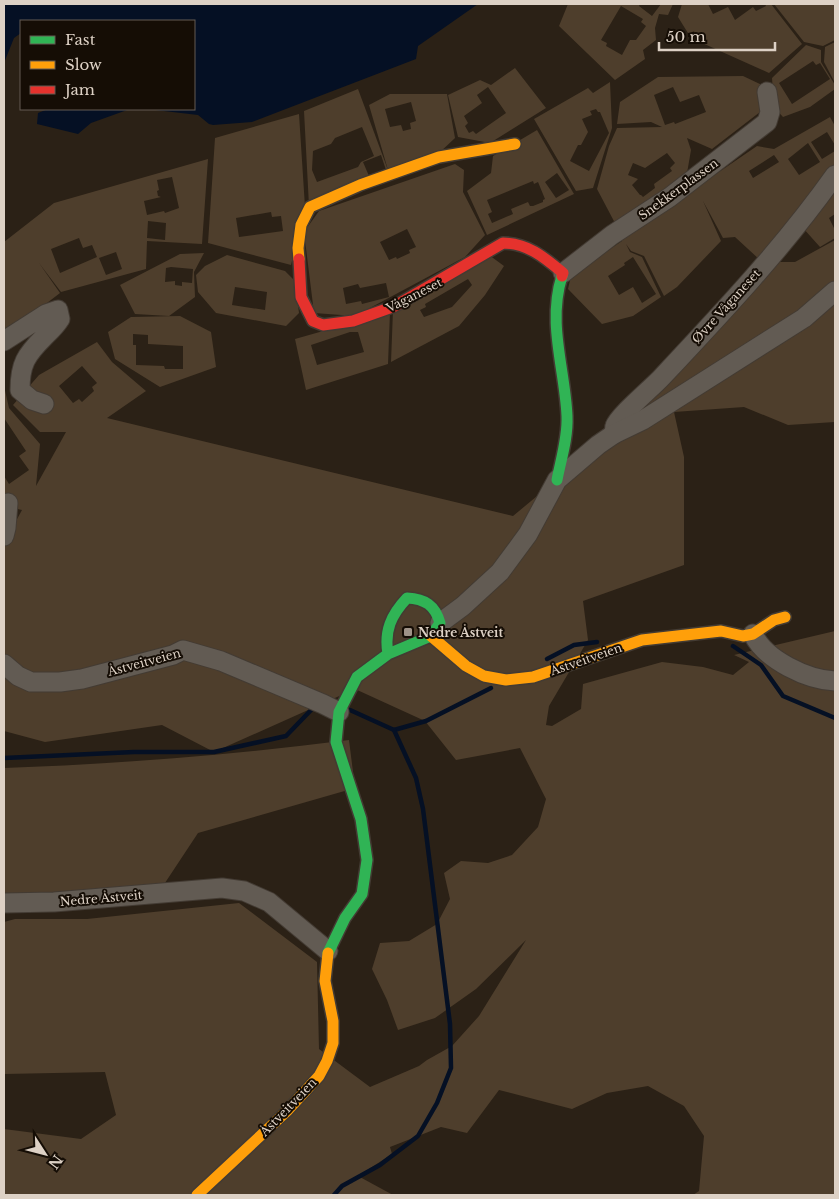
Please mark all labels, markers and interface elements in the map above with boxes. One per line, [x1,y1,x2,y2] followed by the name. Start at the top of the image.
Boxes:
[20,20,195,110] legend
[659,20,775,52] scale bar
[666,27,706,46] text: 50 m
[65,30,96,49] text: Fast
[65,55,102,74] text: Slow
[63,80,95,99] text: Jam
[635,155,721,223] street label: Snekkerplassen
[689,265,764,346] street label: Øvre Våganeset
[383,274,445,316] street label: Våganeset
[418,624,503,640] place label: Nedre Åstveit
[402,626,414,638] marker: Nedre Åstveit
[547,639,624,679] street label: Åstveitveien
[105,644,182,679] street label: Åstveitveien
[59,886,143,909] street label: Nedre Åstveit
[255,1074,319,1140] street label: Åstveitveien
[20,1129,70,1179] north arrow
[44,1151,67,1172] text: N

